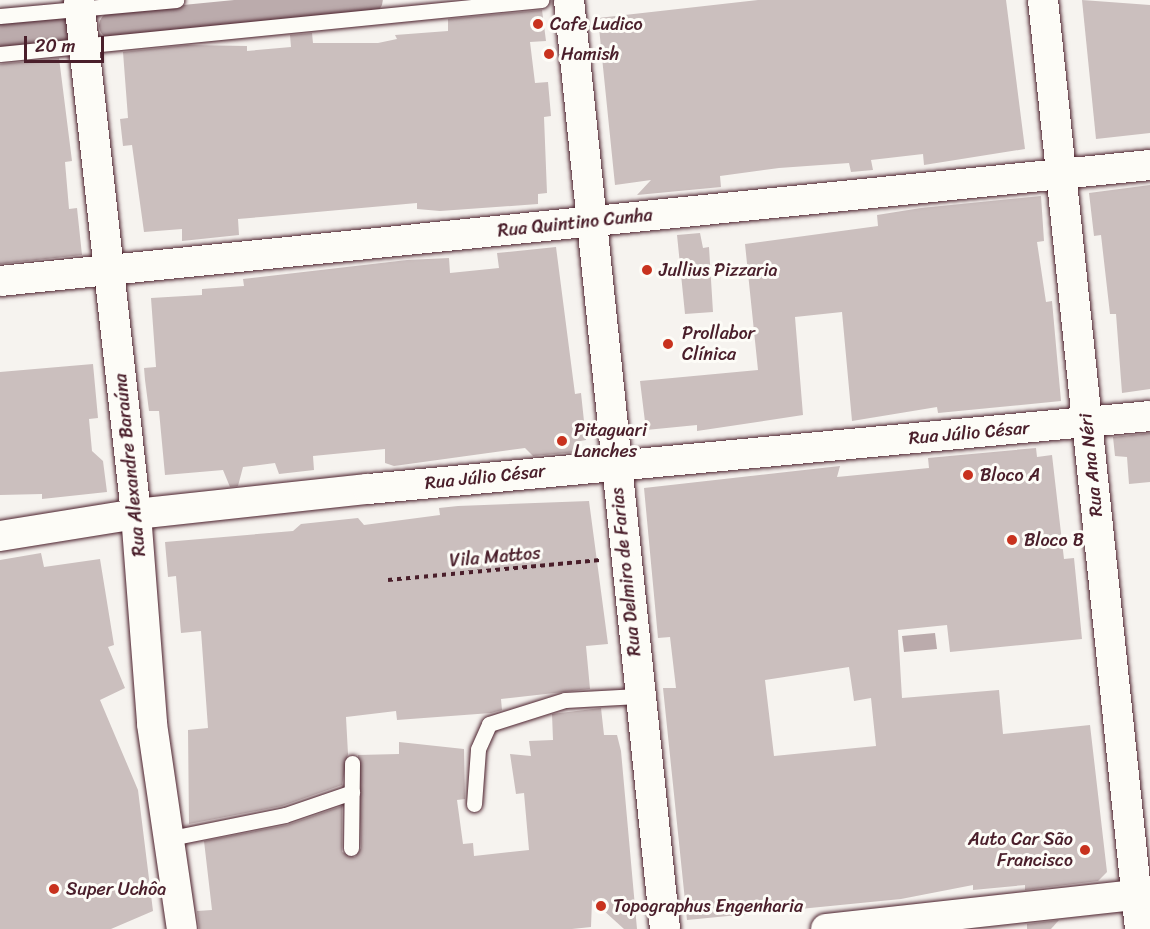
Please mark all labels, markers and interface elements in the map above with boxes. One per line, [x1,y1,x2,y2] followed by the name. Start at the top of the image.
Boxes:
[550,13,642,35] place label: Cafe Ludico
[531,17,545,31] marker: Cafe Ludico
[27,24,106,62] scale bar
[35,30,75,62] text: 20 m
[561,43,619,65] place label: Hamish
[542,47,556,61] marker: Hamish
[496,204,654,242] street label: Rua Quintino Cunha
[659,259,777,281] place label: Jullius Pizzaria
[640,263,654,277] marker: Jullius Pizzaria
[682,323,755,366] place label: Prollabor Clínica
[659,335,677,353] marker: Prollabor Clínica
[110,372,150,558] street label: Rua Alexandre Baraúna
[1075,412,1107,518] street label: Rua Ana Néri
[908,417,1030,449] street label: Rua Júlio César
[574,420,647,462] place label: Pitaguari Lanches
[555,434,569,448] marker: Pitaguari Lanches
[423,460,547,494] street label: Rua Júlio César
[980,464,1040,486] place label: Bloco A
[961,468,975,482] marker: Bloco A
[606,486,646,658] street label: Rua Delmiro de Farias
[1024,529,1084,551] place label: Bloco B
[1005,533,1019,547] marker: Bloco B
[449,542,541,572] street label: Vila Mattos
[968,829,1073,872] place label: Auto Car São Francisco
[1078,843,1092,857] marker: Auto Car São Francisco
[66,878,166,900] place label: Super Uchôa
[47,882,61,896] marker: Super Uchôa
[613,895,803,917] place label: Topographus Engenharia
[594,899,608,913] marker: Topographus Engenharia

